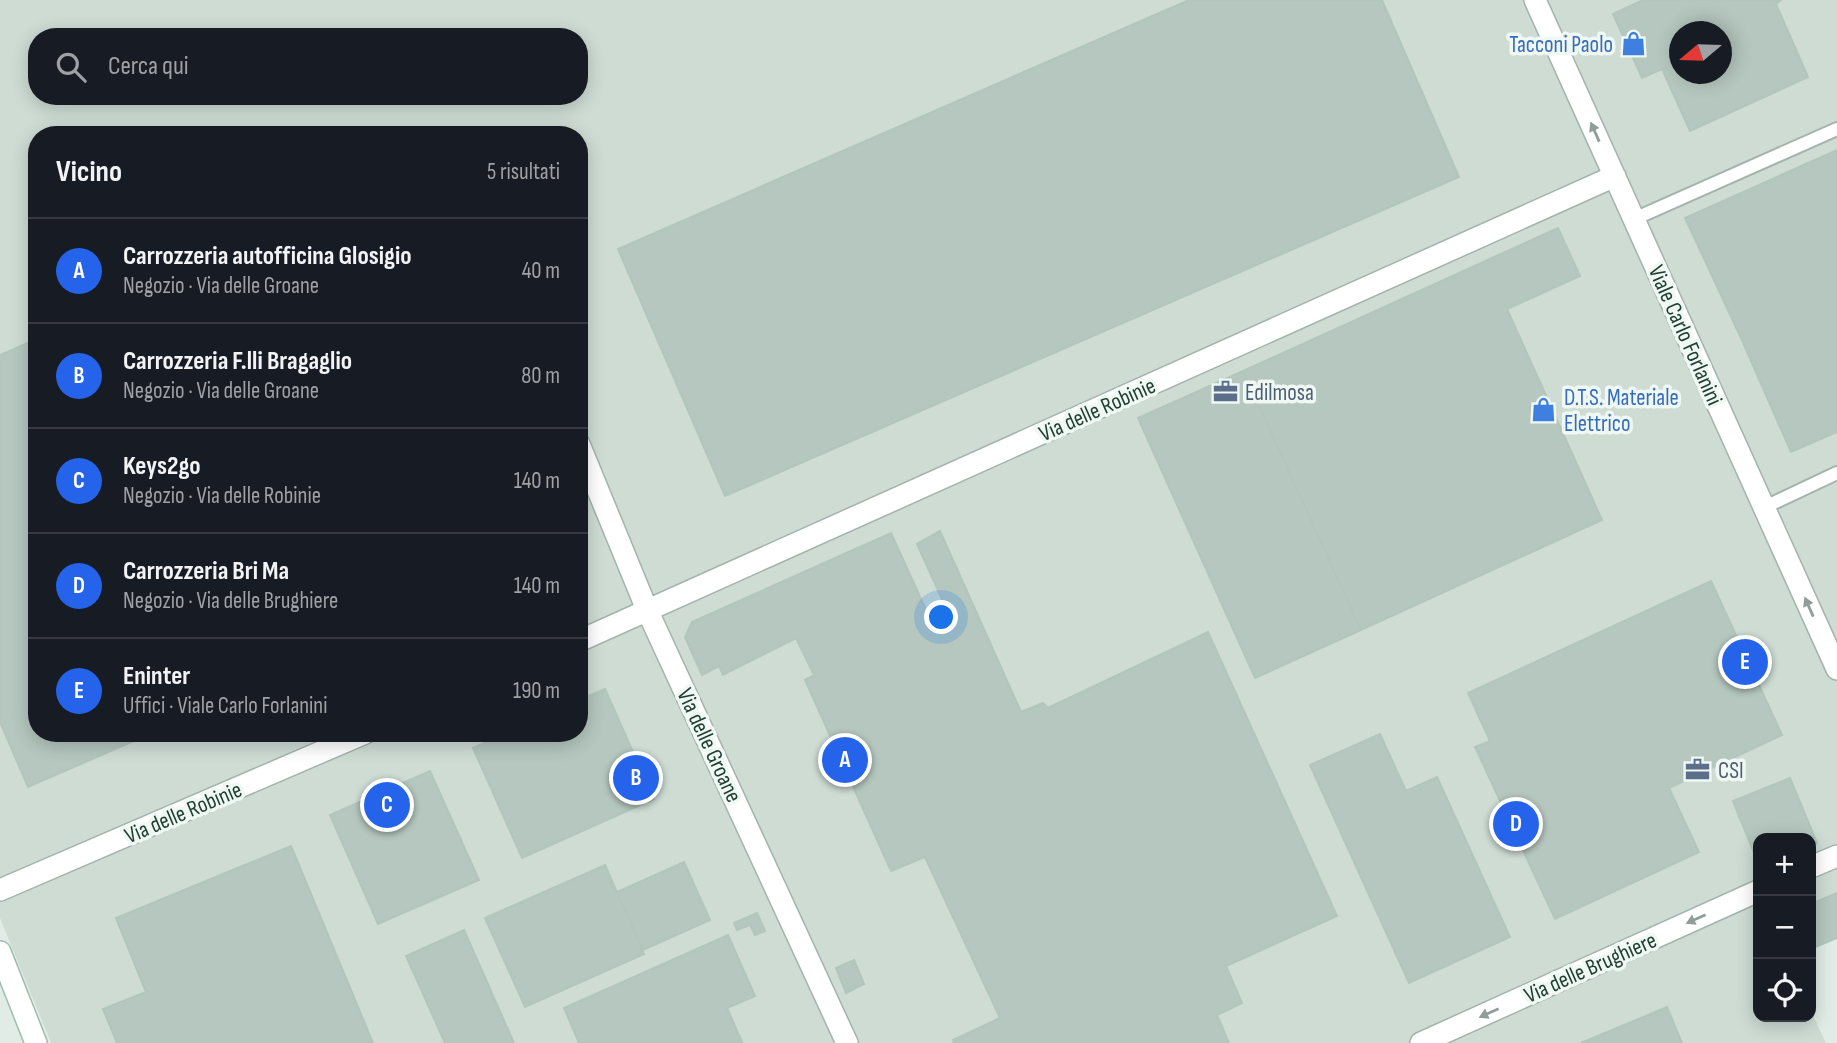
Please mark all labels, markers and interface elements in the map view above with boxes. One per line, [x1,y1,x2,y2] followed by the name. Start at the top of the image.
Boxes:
[1669,21,1732,84] north arrow
[28,28,588,105] search box
[1619,30,1647,58] shop icon: Tacconi Paolo
[1509,31,1613,59] place label: Tacconi Paolo
[52,48,90,86] icon: search
[108,51,189,82] text: Cerca qui
[1589,121,1600,142] one-way arrow
[56,154,122,190] text: Vicino
[487,158,560,186] text: 5 risultati
[123,241,412,272] text: Carrozzeria autofficina Glosigio
[74,257,84,285] text: A
[522,257,560,285] text: 40 m
[1642,261,1728,410] street label: Viale Carlo Forlanini
[123,272,319,300] text: Negozio · Via delle Groane
[123,346,352,377] text: Carrozzeria F.lli Bragaglio
[74,362,84,390] text: B
[521,362,560,390] text: 80 m
[1035,372,1160,448] street label: Via delle Robinie
[123,377,319,405] text: Negozio · Via delle Groane
[1211,378,1239,406] office icon: Edilmosa
[1245,379,1314,407] place label: Edilmosa
[1564,384,1679,438] place label: D.T.S. Materiale Elettrico
[1530,396,1558,424] shop icon: D.T.S. Materiale Elettrico
[123,451,201,482] text: Keys2go
[73,467,85,495] text: C
[514,467,560,495] text: 140 m
[123,482,321,510] text: Negozio · Via delle Robinie
[123,556,289,587] text: Carrozzeria Bri Ma
[73,572,85,600] text: D
[514,572,560,600] text: 140 m
[123,587,338,615] text: Negozio · Via delle Brughiere
[1803,597,1815,617] one-way arrow
[924,600,958,634] your location
[1722,636,1768,688] pin: E
[123,661,190,692] text: Eninter
[74,677,84,705] text: E
[513,677,560,705] text: 190 m
[670,684,748,807] street label: Via delle Groane
[123,692,328,720] text: Uffici · Viale Carlo Forlanini
[822,734,868,786] pin: A
[613,752,659,804] pin: B
[1684,756,1712,784] office icon: CSI
[1718,757,1744,785] place label: CSI
[121,776,246,850] street label: Via delle Robinie
[364,779,410,831] pin: C
[1493,798,1539,850] pin: D
[1753,833,1816,1022] map controls
[1753,833,1816,896] button: +
[1753,896,1816,959] button: −
[1686,913,1706,925] one-way arrow
[1520,926,1661,1010] street label: Via delle Brughiere
[1753,959,1816,1022] button: locate
[1478,1008,1499,1019] one-way arrow

